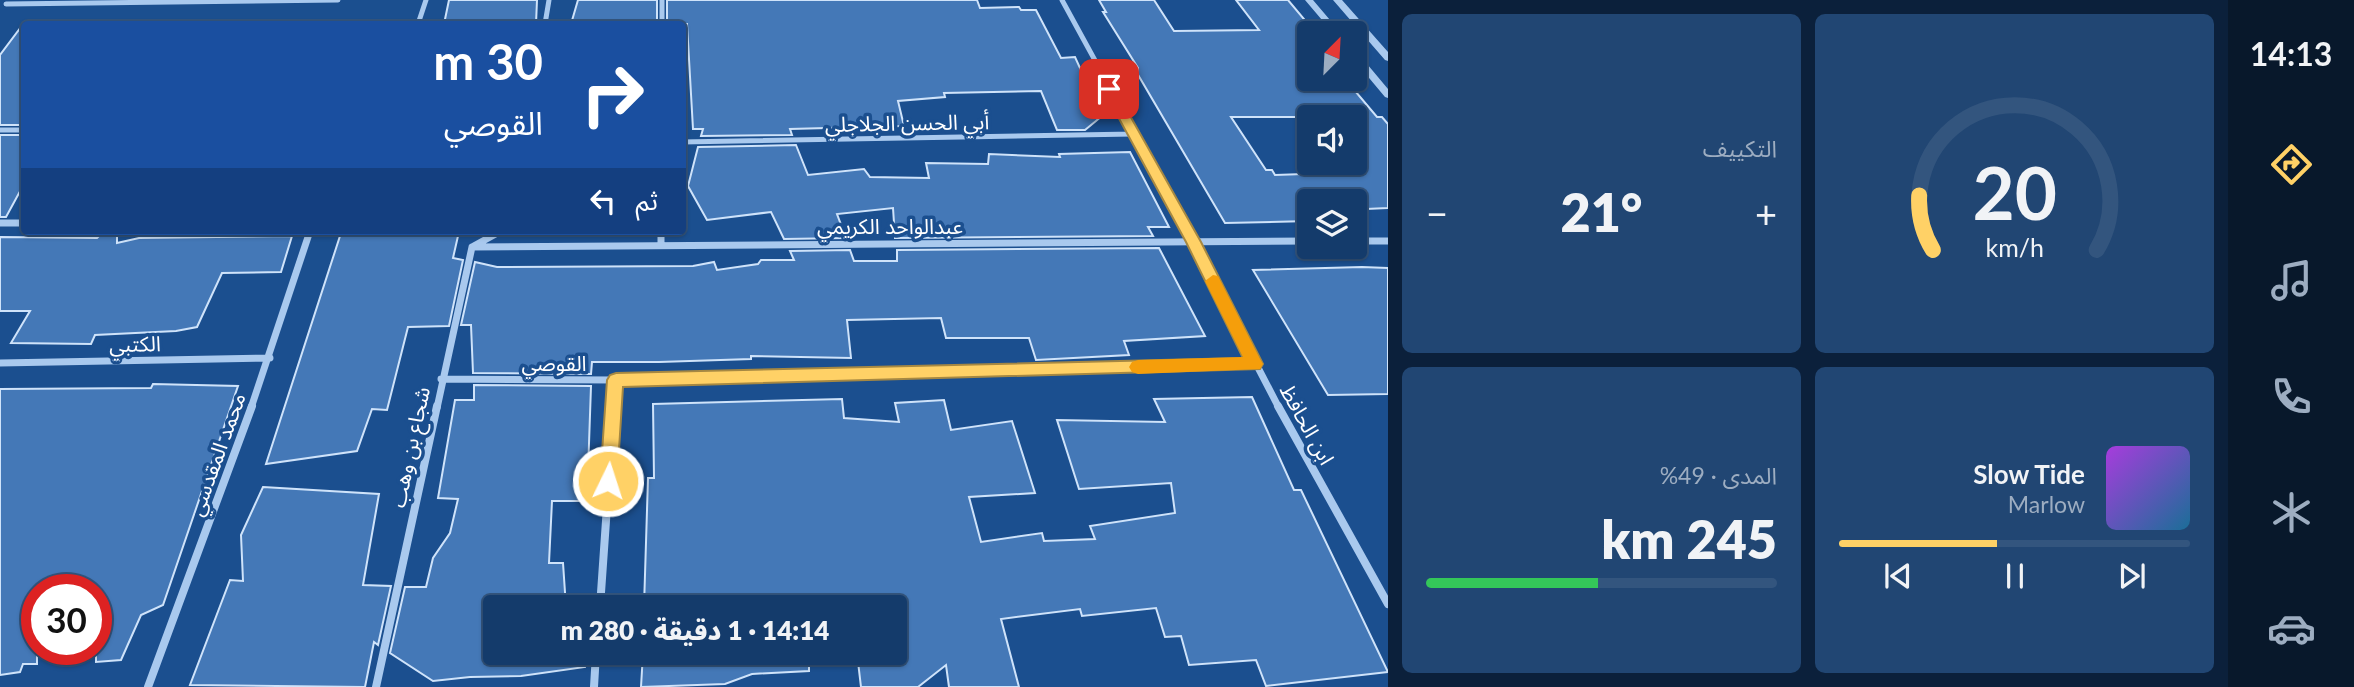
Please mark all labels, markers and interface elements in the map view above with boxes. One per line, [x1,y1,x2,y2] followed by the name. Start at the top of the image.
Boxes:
[1297,21,1367,91] north arrow
[1297,21,1367,259] map controls
[433,32,543,90] text: 30 m
[2250,34,2332,73] text: 14:13
[567,49,658,140] icon: right
[1079,59,1139,119] pin
[1090,70,1128,108] icon: arrive
[444,103,543,142] text: القوصي
[1297,105,1367,175] button: sound
[825,108,989,141] street label: أبي الحسن الجلاجلي
[1703,134,1777,162] text: التكييف
[2267,140,2316,189] icon: directions
[1972,148,2057,236] text: 20
[1561,181,1642,243] text: 21°
[584,182,622,220] icon: left
[636,184,658,216] text: ثم
[1297,189,1367,259] button: layers
[1426,190,1448,236] text: −
[1755,190,1777,236] text: +
[817,213,963,242] street label: عبدالواحد الكريمي
[1985,231,2044,261] text: km/h
[2267,256,2316,305] icon: music
[109,330,161,361] street label: الكتبي
[521,350,587,379] street label: القوصي
[2267,372,2316,421] icon: phone
[1275,379,1340,469] street label: ابن الحافظ
[384,384,438,510] street label: شجاع بن وهب
[182,389,254,521] street label: محمد المقدسي
[571,444,645,518] position arrow
[1973,458,2085,490] text: Slow Tide
[1660,461,1777,489] text: المدى · 49%
[2267,488,2316,537] icon: climate
[2008,490,2085,518] text: Marlow
[1601,508,1777,570] text: 245 km
[1879,557,1917,595] icon: previous
[1996,557,2034,595] icon: pause
[2113,557,2151,595] icon: next
[21,574,112,665] speed limit sign: 30
[2267,604,2316,653] icon: car
[561,614,829,646] text: 14:14 · 1 دقيقة · 280 m

